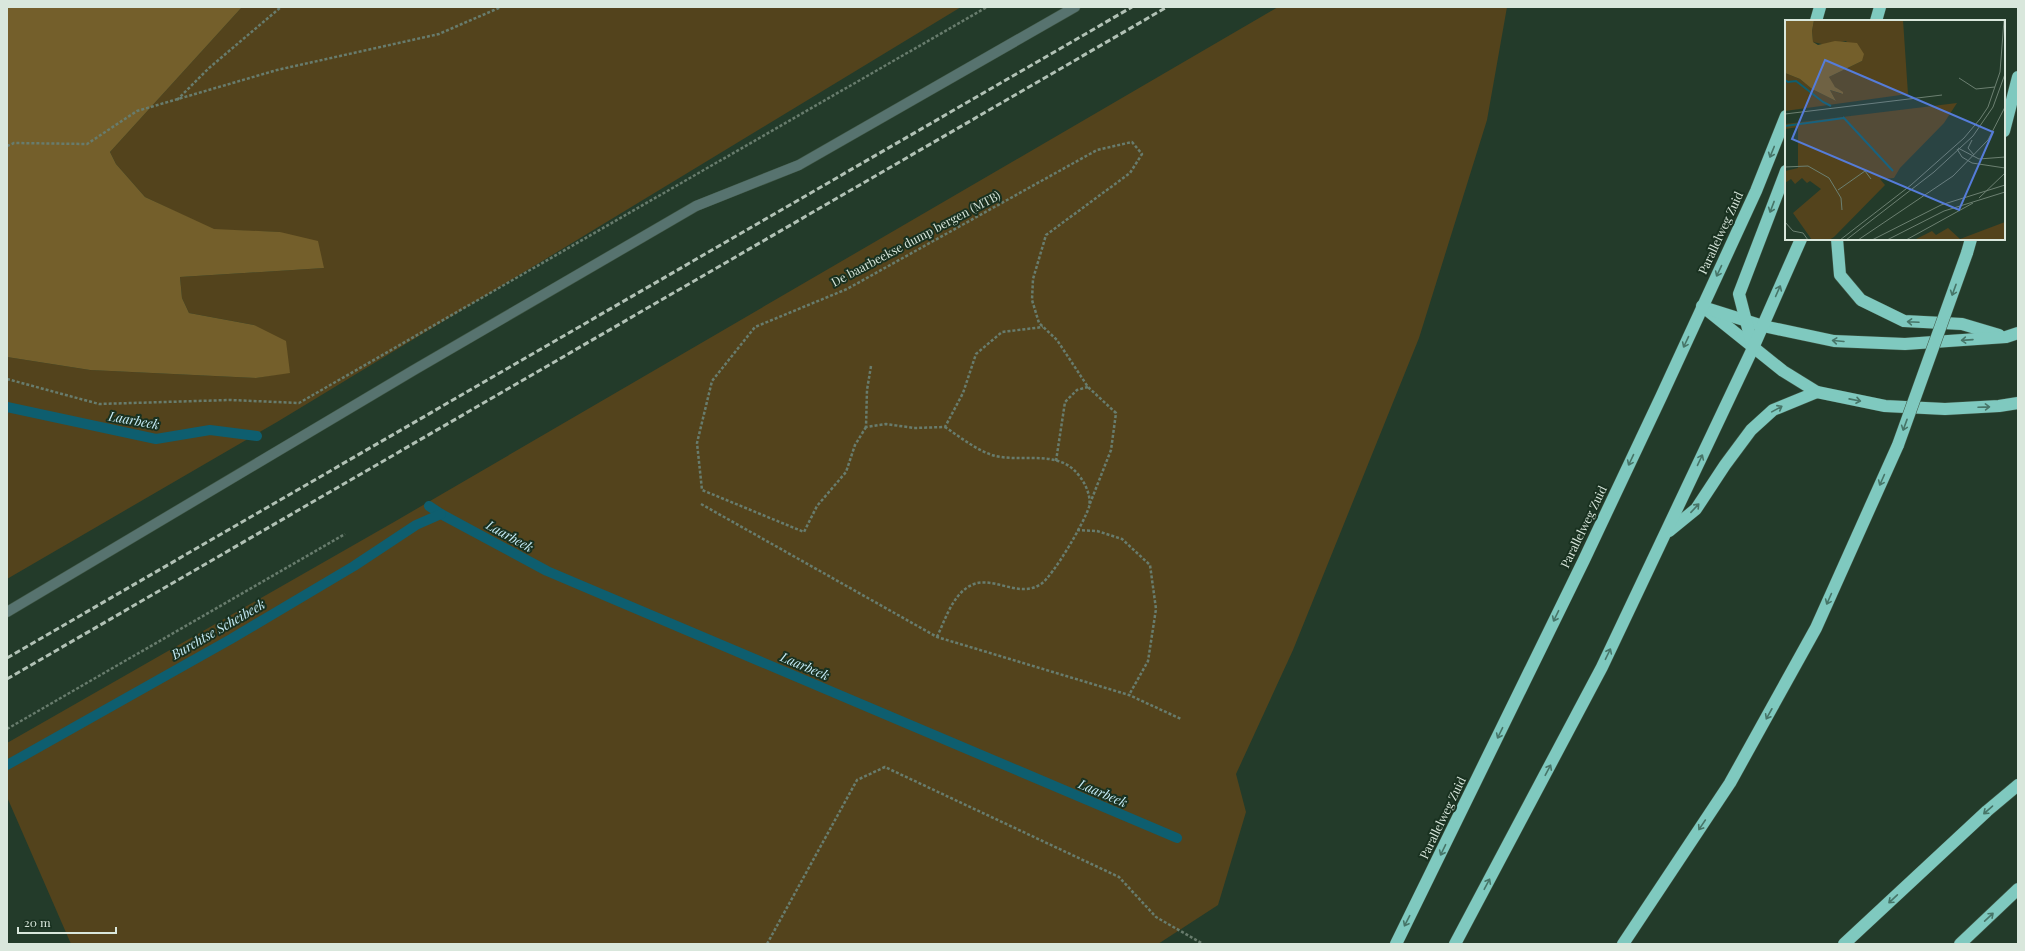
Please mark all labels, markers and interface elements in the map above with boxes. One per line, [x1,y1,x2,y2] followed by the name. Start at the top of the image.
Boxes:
[1785,20,2005,240] inset map
[1767,146,1775,158] one-way arrow
[828,187,1003,290] street label: De baarbeekse dump bergen (MTB)
[1694,189,1746,277] street label: Parallelweg Zuid
[1768,201,1776,213] one-way arrow
[1715,265,1722,277] one-way arrow
[1949,284,1957,296] one-way arrow
[1775,285,1782,297] one-way arrow
[1907,318,1920,325] one-way arrow
[1682,336,1689,348] one-way arrow
[1961,336,1974,343] one-way arrow
[1832,337,1845,344] one-way arrow
[1848,396,1861,404] one-way arrow
[1977,403,1990,411] one-way arrow
[1771,404,1783,412] one-way arrow
[106,407,161,432] water label: Laarbeek
[1900,419,1908,431] one-way arrow
[1627,453,1634,465] one-way arrow
[1697,455,1704,467] one-way arrow
[1878,474,1885,486] one-way arrow
[1556,483,1610,570] street label: Parallelweg Zuid
[1691,503,1700,514] one-way arrow
[483,515,537,556] water label: Laarbeek
[1825,593,1833,605] one-way arrow
[167,595,268,663] water label: Burchtse Scheibeek
[1552,610,1559,622] one-way arrow
[777,647,832,683] water label: Laarbeek
[1605,649,1612,661] one-way arrow
[1764,708,1772,720] one-way arrow
[1496,727,1503,739] one-way arrow
[1544,764,1552,776] one-way arrow
[1075,774,1130,810] water label: Laarbeek
[1415,774,1469,861] street label: Parallelweg Zuid
[1983,806,1993,815] one-way arrow
[1698,820,1706,831] one-way arrow
[1439,844,1446,856] one-way arrow
[1484,879,1491,891] one-way arrow
[1888,894,1898,904] one-way arrow
[18,909,116,935] scale bar
[1984,912,1994,922] one-way arrow
[24,914,51,930] text: 20 m
[1403,915,1411,927] one-way arrow

